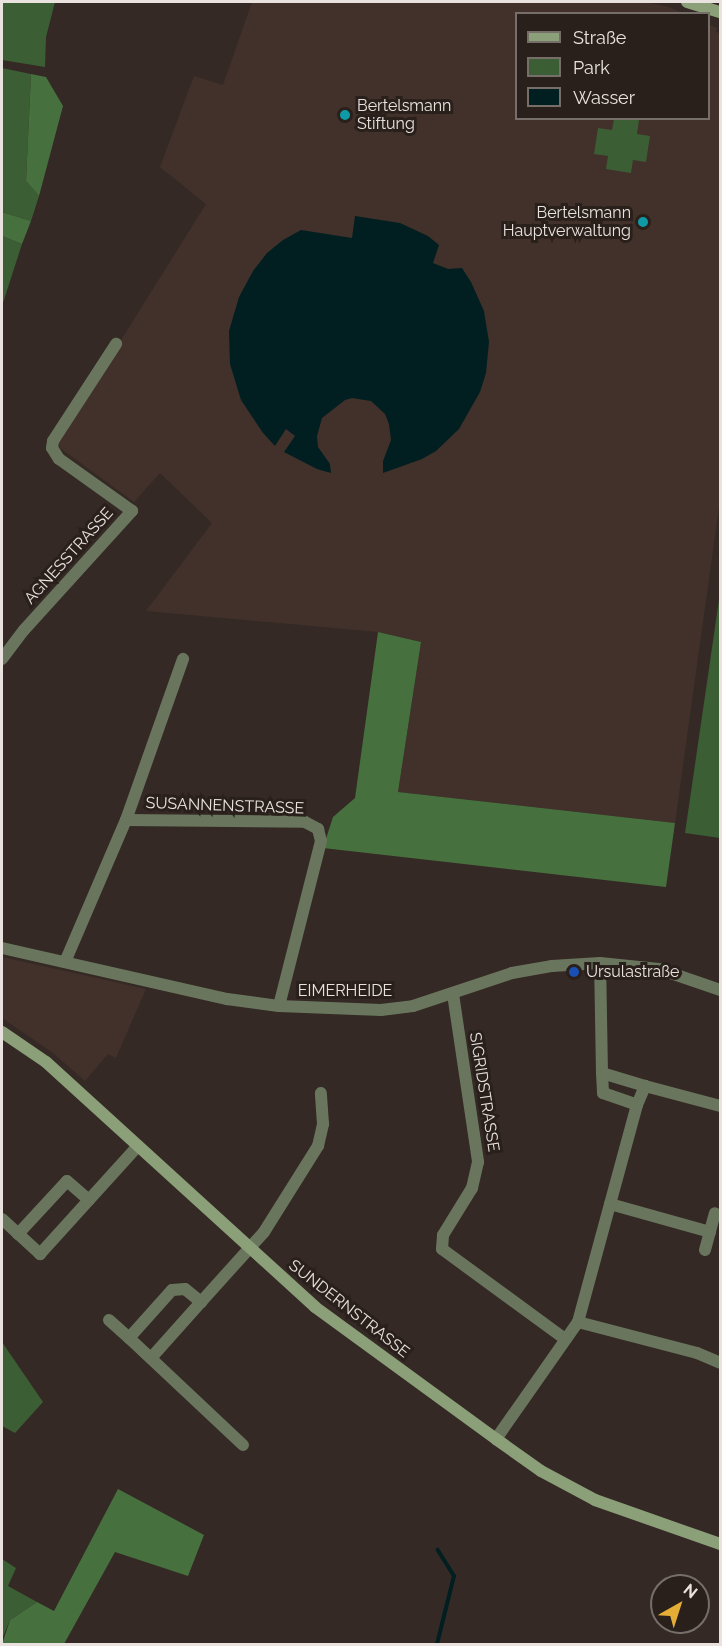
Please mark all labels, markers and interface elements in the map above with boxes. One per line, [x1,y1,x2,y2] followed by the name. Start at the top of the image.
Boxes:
[515,12,710,120] legend
[573,27,626,48] text: Straße
[573,57,610,78] text: Park
[573,87,635,108] text: Wasser
[357,96,451,134] place label: Bertelsmann Stiftung
[338,108,352,122] marker: Bertelsmann Stiftung
[503,203,631,241] place label: Bertelsmann Hauptverwaltung
[636,215,650,229] marker: Bertelsmann Hauptverwaltung
[21,504,117,608] street label: AGNESSTRASSE
[145,794,305,818] street label: SUSANNENSTRASSE
[586,962,680,982] place label: Ursulastraße
[567,965,581,979] marker: Ursulastraße
[298,981,392,1001] street label: EIMERHEIDE
[465,1031,503,1153] street label: SIGRIDSTRASSE
[285,1256,413,1362] street label: SUNDERNSTRASSE
[650,1574,710,1634] north arrow
[680,1580,701,1602] text: N

